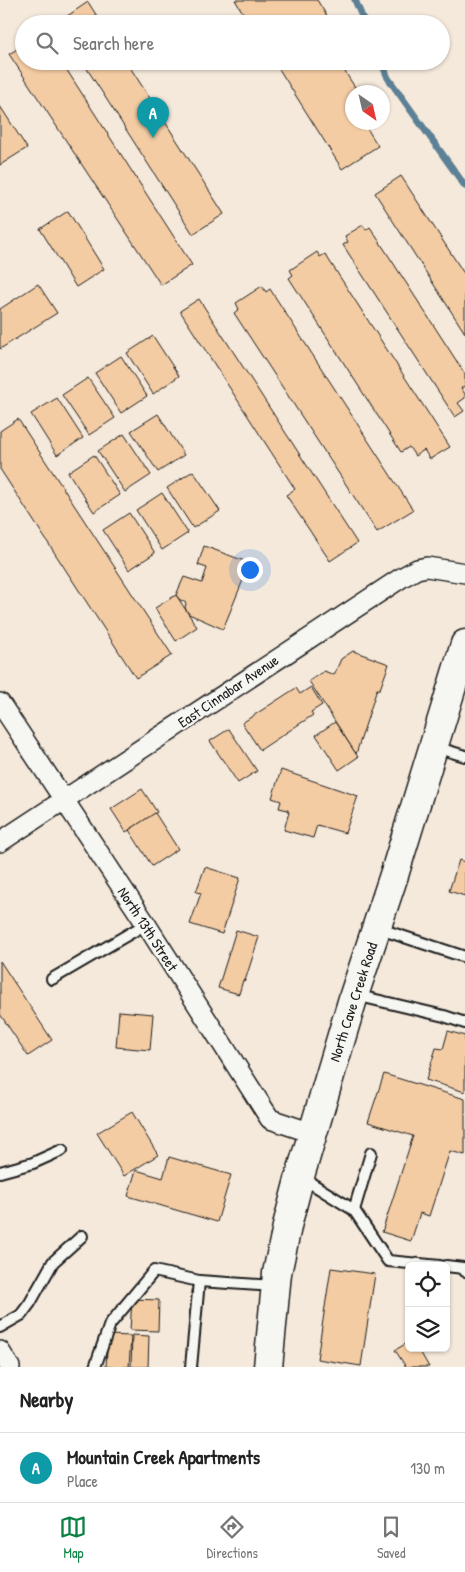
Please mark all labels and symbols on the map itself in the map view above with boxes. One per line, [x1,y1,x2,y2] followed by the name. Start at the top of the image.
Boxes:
[345,85,390,130] north arrow
[137,97,169,138] pin: A
[237,557,263,583] your location
[174,650,282,732] street label: East Cinnabar Avenue
[113,883,184,976] street label: North 13th Street
[324,939,382,1064] street label: North Cave Creek Road

